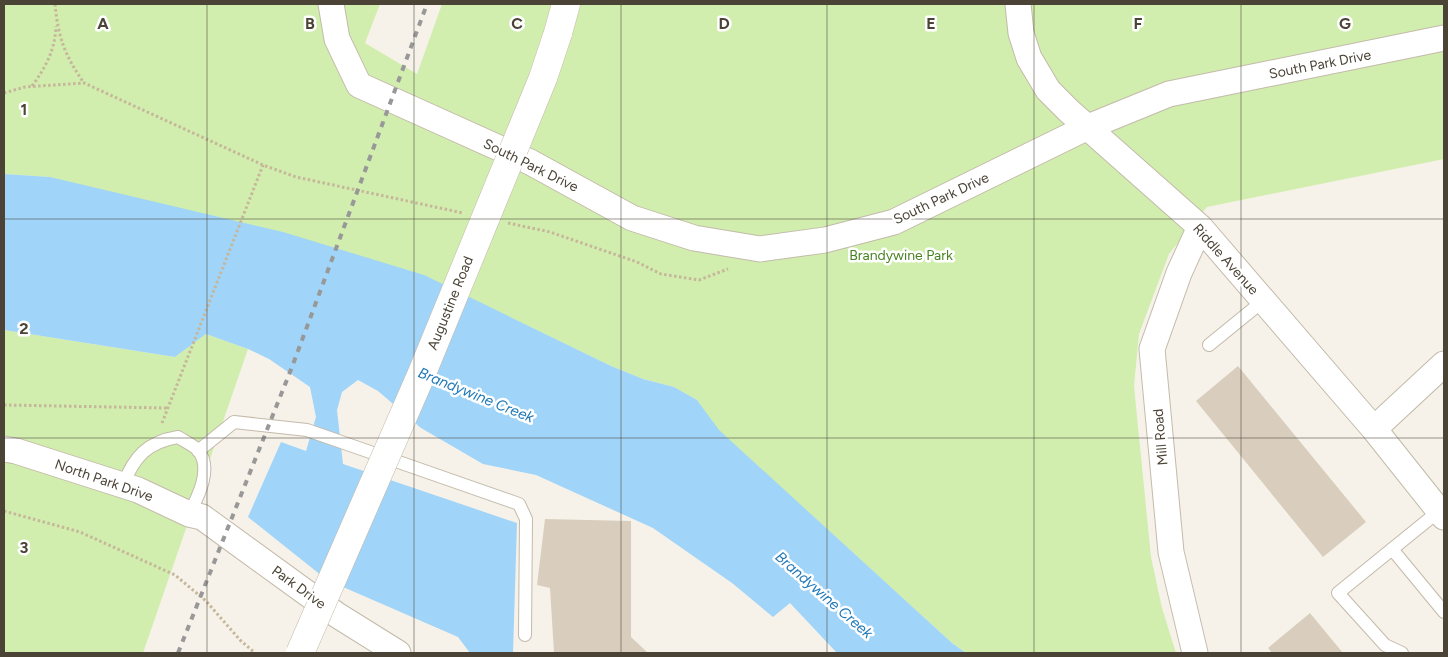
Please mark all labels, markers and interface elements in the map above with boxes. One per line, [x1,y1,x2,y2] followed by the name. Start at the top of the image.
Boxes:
[97,14,109,33] text: A
[305,14,315,33] text: B
[511,14,523,33] text: C
[718,14,730,33] text: D
[926,14,936,33] text: E
[1134,14,1143,33] text: F
[1339,14,1351,33] text: G
[1268,46,1373,83] street label: South Park Drive
[21,100,27,119] text: 1
[481,135,581,196] street label: South Park Drive
[891,169,992,228] street label: South Park Drive
[1189,220,1262,299] street label: Riddle Avenue
[849,247,953,264] park label: Brandywine Park
[424,254,477,353] street label: Augustine Road
[19,319,29,338] text: 2
[415,364,537,427] water label: Brandywine Creek
[1150,408,1171,466] street label: Mill Road
[53,456,155,505] street label: North Park Drive
[20,538,29,557] text: 3
[772,548,877,643] water label: Brandywine Creek
[268,562,329,613] street label: Park Drive

